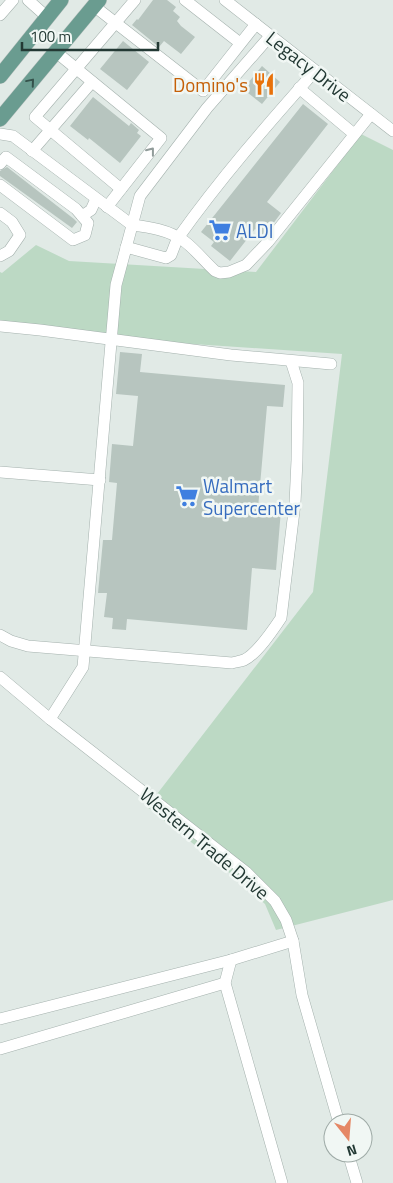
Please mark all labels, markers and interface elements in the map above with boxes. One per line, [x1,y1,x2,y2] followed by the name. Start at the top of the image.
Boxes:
[22,20,159,52] scale bar
[260,23,358,109] street label: Legacy Drive
[30,25,71,48] text: 100 m
[173,70,248,99] place label: Domino's
[251,71,277,97] restaurant icon: Domino's
[26,78,35,87] one-way arrow
[146,148,154,157] one-way arrow
[236,216,273,245] place label: ALDI
[207,217,233,243] supermarket icon: ALDI
[203,471,301,522] place label: Walmart Supercenter
[174,483,200,509] supermarket icon: Walmart Supercenter
[134,780,276,906] street label: Western Trade Drive
[323,1113,373,1163] north arrow
[344,1139,360,1162] text: N

